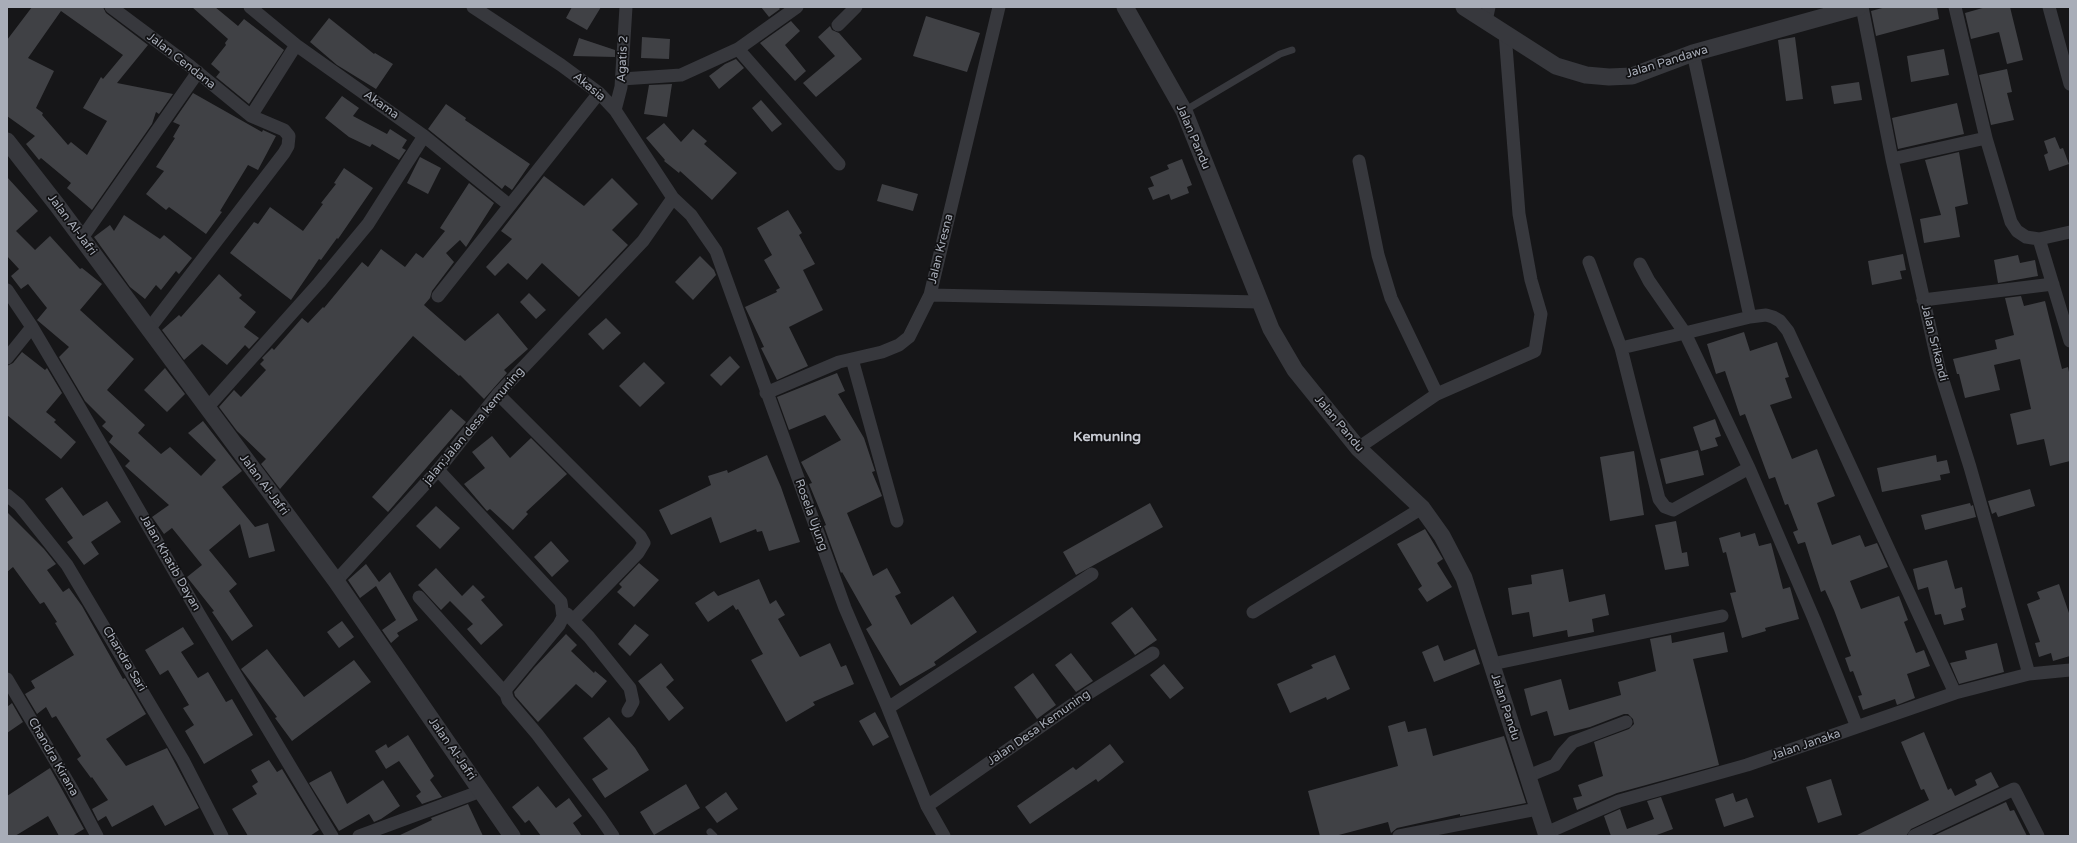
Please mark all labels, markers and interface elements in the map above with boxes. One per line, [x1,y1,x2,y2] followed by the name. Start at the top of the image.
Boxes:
[144,30,218,92] street label: Jalan Cendana
[615,35,631,83] street label: Agatis 2
[1624,43,1710,81] street label: Jalan Pandawa
[570,70,608,104] street label: Akasia
[361,88,401,122] street label: Akama
[1173,102,1213,172] street label: Jalan Pandu
[44,192,100,258] street label: Jalan Al-Jafri
[925,213,957,285] street label: Jalan Kresna
[1918,303,1950,383] street label: Jalan Srikandi
[421,364,527,488] street label: jalan;Jalan desa kemuning
[1311,393,1367,455] street label: Jalan Pandu
[1073,429,1141,445] district label: Kemuning
[236,452,292,518] street label: Jalan Al-Jafri
[791,477,831,553] street label: Rosela Ujung
[137,512,203,614] street label: Jalan Khatib Dayan
[99,624,149,694] street label: Chandra Sari
[1487,672,1523,742] street label: Jalan Pandu
[985,687,1093,769] street label: Jalan Desa Kemuning
[25,715,81,799] street label: Chandra Kirana
[425,715,479,783] street label: Jalan Al-Jafri
[1770,726,1842,764] street label: Jalan Janaka

